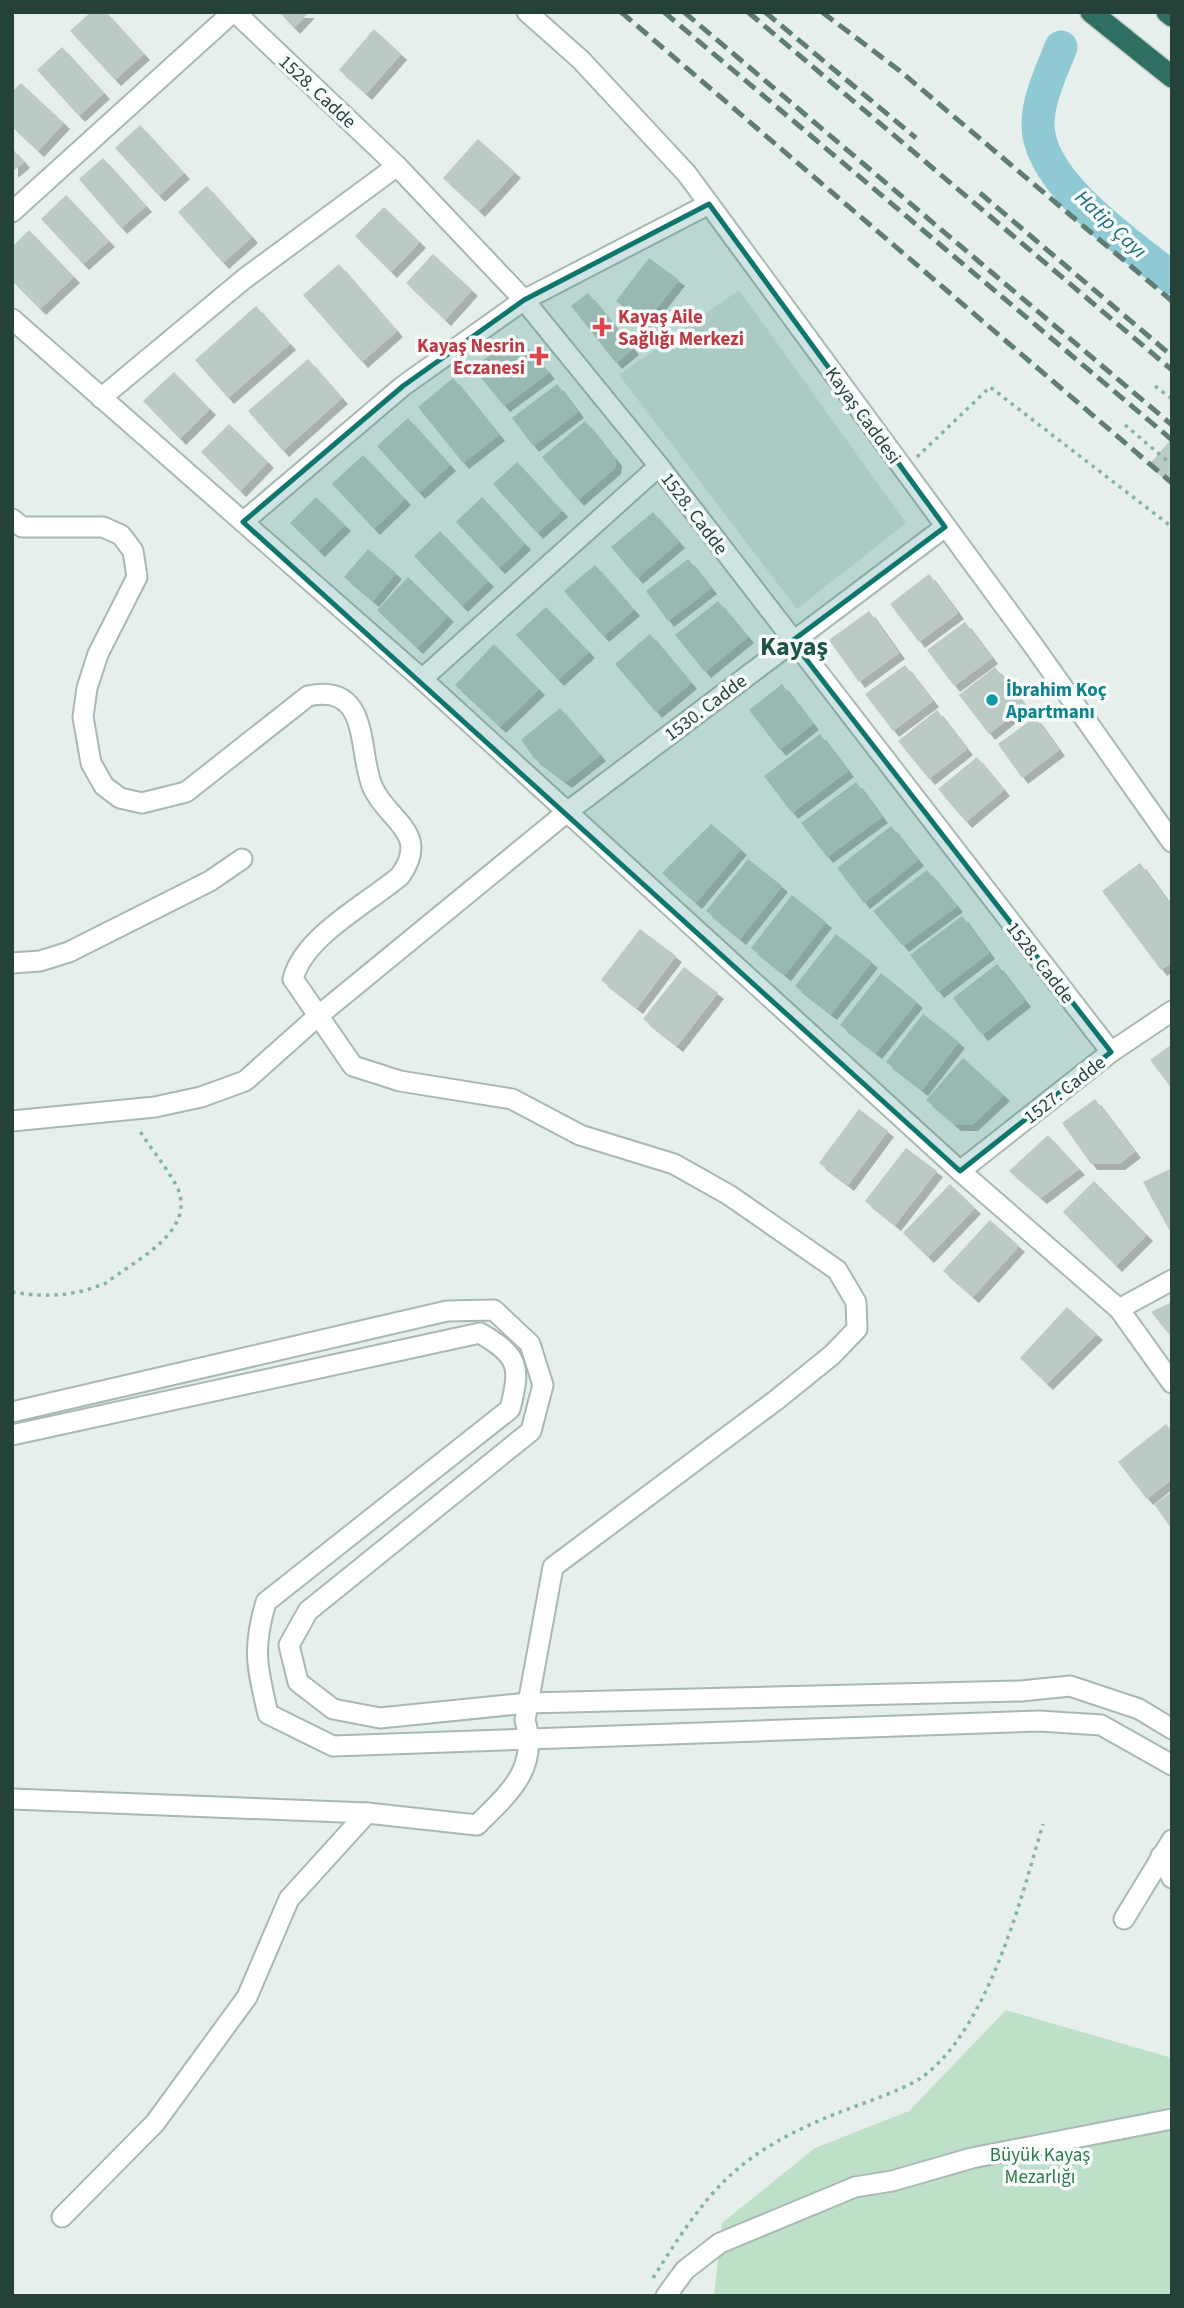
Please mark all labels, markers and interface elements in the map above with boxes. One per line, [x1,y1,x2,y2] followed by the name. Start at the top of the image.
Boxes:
[272,49,362,135] street label: 1528. Cadde
[1068,183,1154,265] water label: Hatip Çayı
[618,304,744,353] place label: Kayaş Aile Sağlığı Merkezi
[592,317,612,337] marker: Kayaş Aile Sağlığı Merkezi
[417,333,525,382] place label: Kayaş Nesrin Eczanesi
[531,348,547,364] marker: Kayaş Nesrin Eczanesi
[818,362,907,470] street label: Kayaş Caddesi
[654,467,734,561] street label: 1528. Cadde
[760,628,828,665] district label: Kayaş
[659,668,753,748] street label: 1530. Cadde
[1005,677,1107,726] place label: İbrahim Koç Apartmanı
[984,692,1000,708] marker: İbrahim Koç Apartmanı
[999,916,1080,1010] street label: 1528. Cadde
[1018,1050,1112,1131] street label: 1527. Cadde
[990,2142,1090,2191] park label: Büyük Kayaş Mezarlığı

